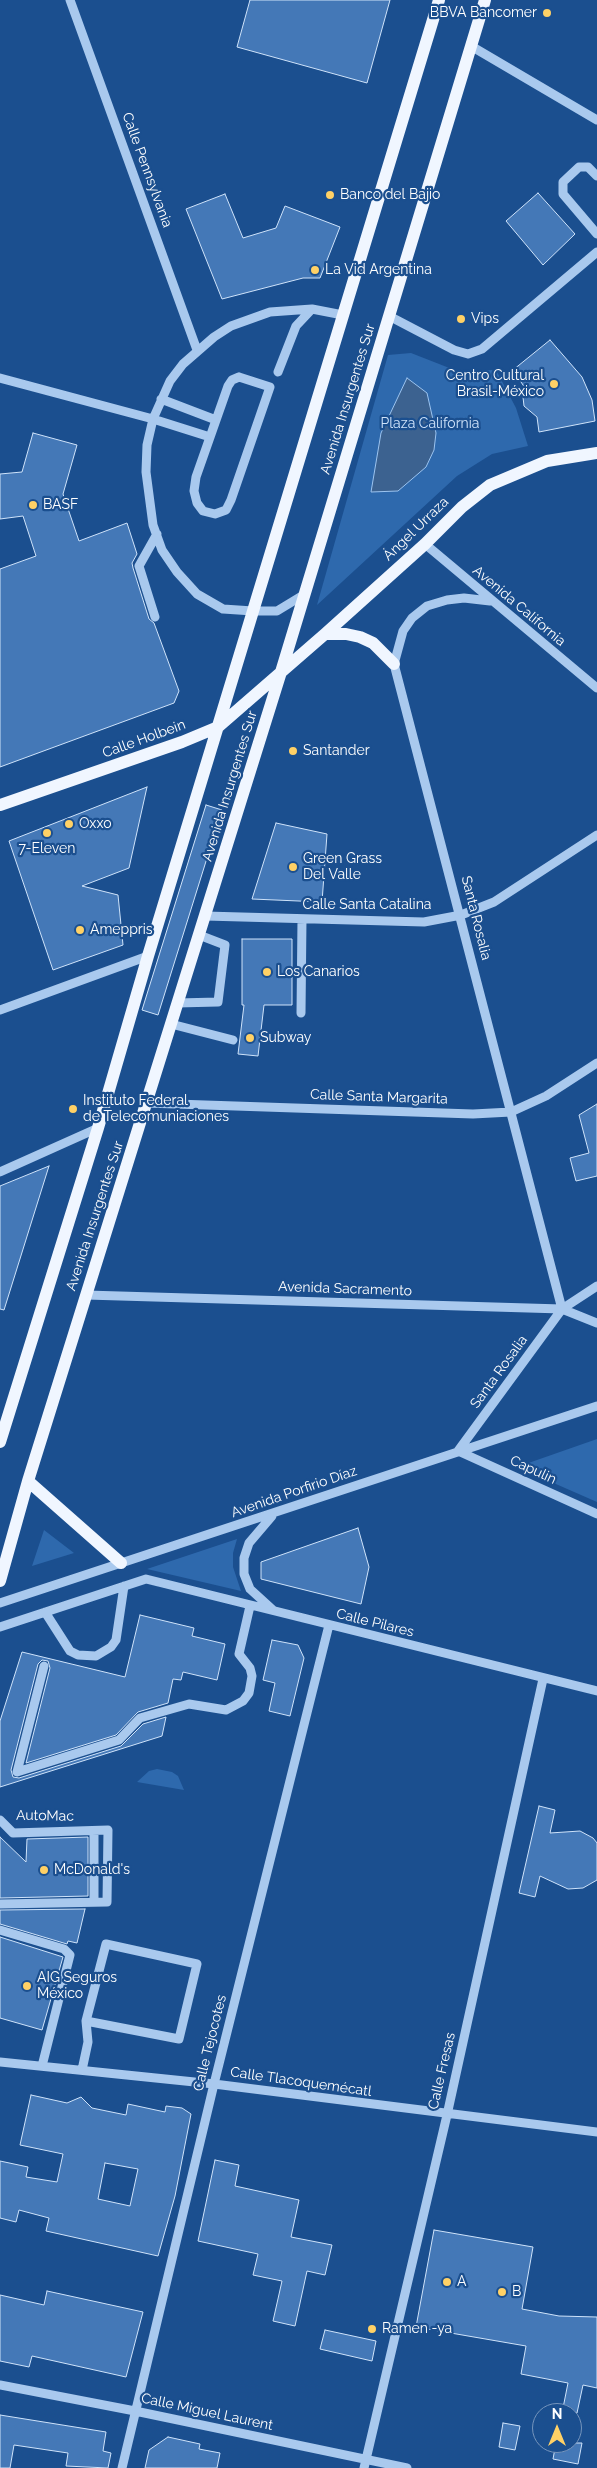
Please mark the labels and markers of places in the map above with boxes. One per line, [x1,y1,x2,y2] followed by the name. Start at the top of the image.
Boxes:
[430,5,537,21] place label: BBVA Bancomer
[541,7,553,19] marker: BBVA Bancomer
[340,187,440,203] place label: Banco del Bajio
[324,189,336,201] marker: Banco del Bajio
[325,262,432,278] place label: La Vid Argentina
[309,264,321,276] marker: La Vid Argentina
[471,311,499,327] place label: Vips
[455,313,467,325] marker: Vips
[446,368,544,401] place label: Centro Cultural Brasil-México
[548,378,560,390] marker: Centro Cultural Brasil-México
[43,497,78,513] place label: BASF
[27,499,39,511] marker: BASF
[303,743,370,759] place label: Santander
[287,745,299,757] marker: Santander
[79,816,111,832] place label: Oxxo
[63,818,75,830] marker: Oxxo
[41,827,53,839] marker: 7-Eleven
[19,841,75,857] place label: 7-Eleven
[303,851,382,884] place label: Green Grass Del Valle
[287,861,299,873] marker: Green Grass Del Valle
[90,922,153,938] place label: Ameppris
[74,924,86,936] marker: Ameppris
[277,964,360,980] place label: Los Canarios
[261,966,273,978] marker: Los Canarios
[260,1030,311,1046] place label: Subway
[244,1032,256,1044] marker: Subway
[83,1093,229,1126] place label: Instituto Federal de Telecomuniaciones
[67,1103,79,1115] marker: Instituto Federal de Telecomuniaciones
[54,1862,130,1878] place label: McDonald's
[38,1864,50,1876] marker: McDonald's
[37,1970,117,2002] place label: AIG Seguros México
[21,1980,33,1992] marker: AIG Seguros México
[457,2274,466,2290] place label: A
[441,2276,453,2288] marker: A
[512,2284,521,2300] place label: B
[496,2286,508,2298] marker: B
[382,2321,452,2337] place label: Ramen -ya
[366,2323,378,2335] marker: Ramen -ya

